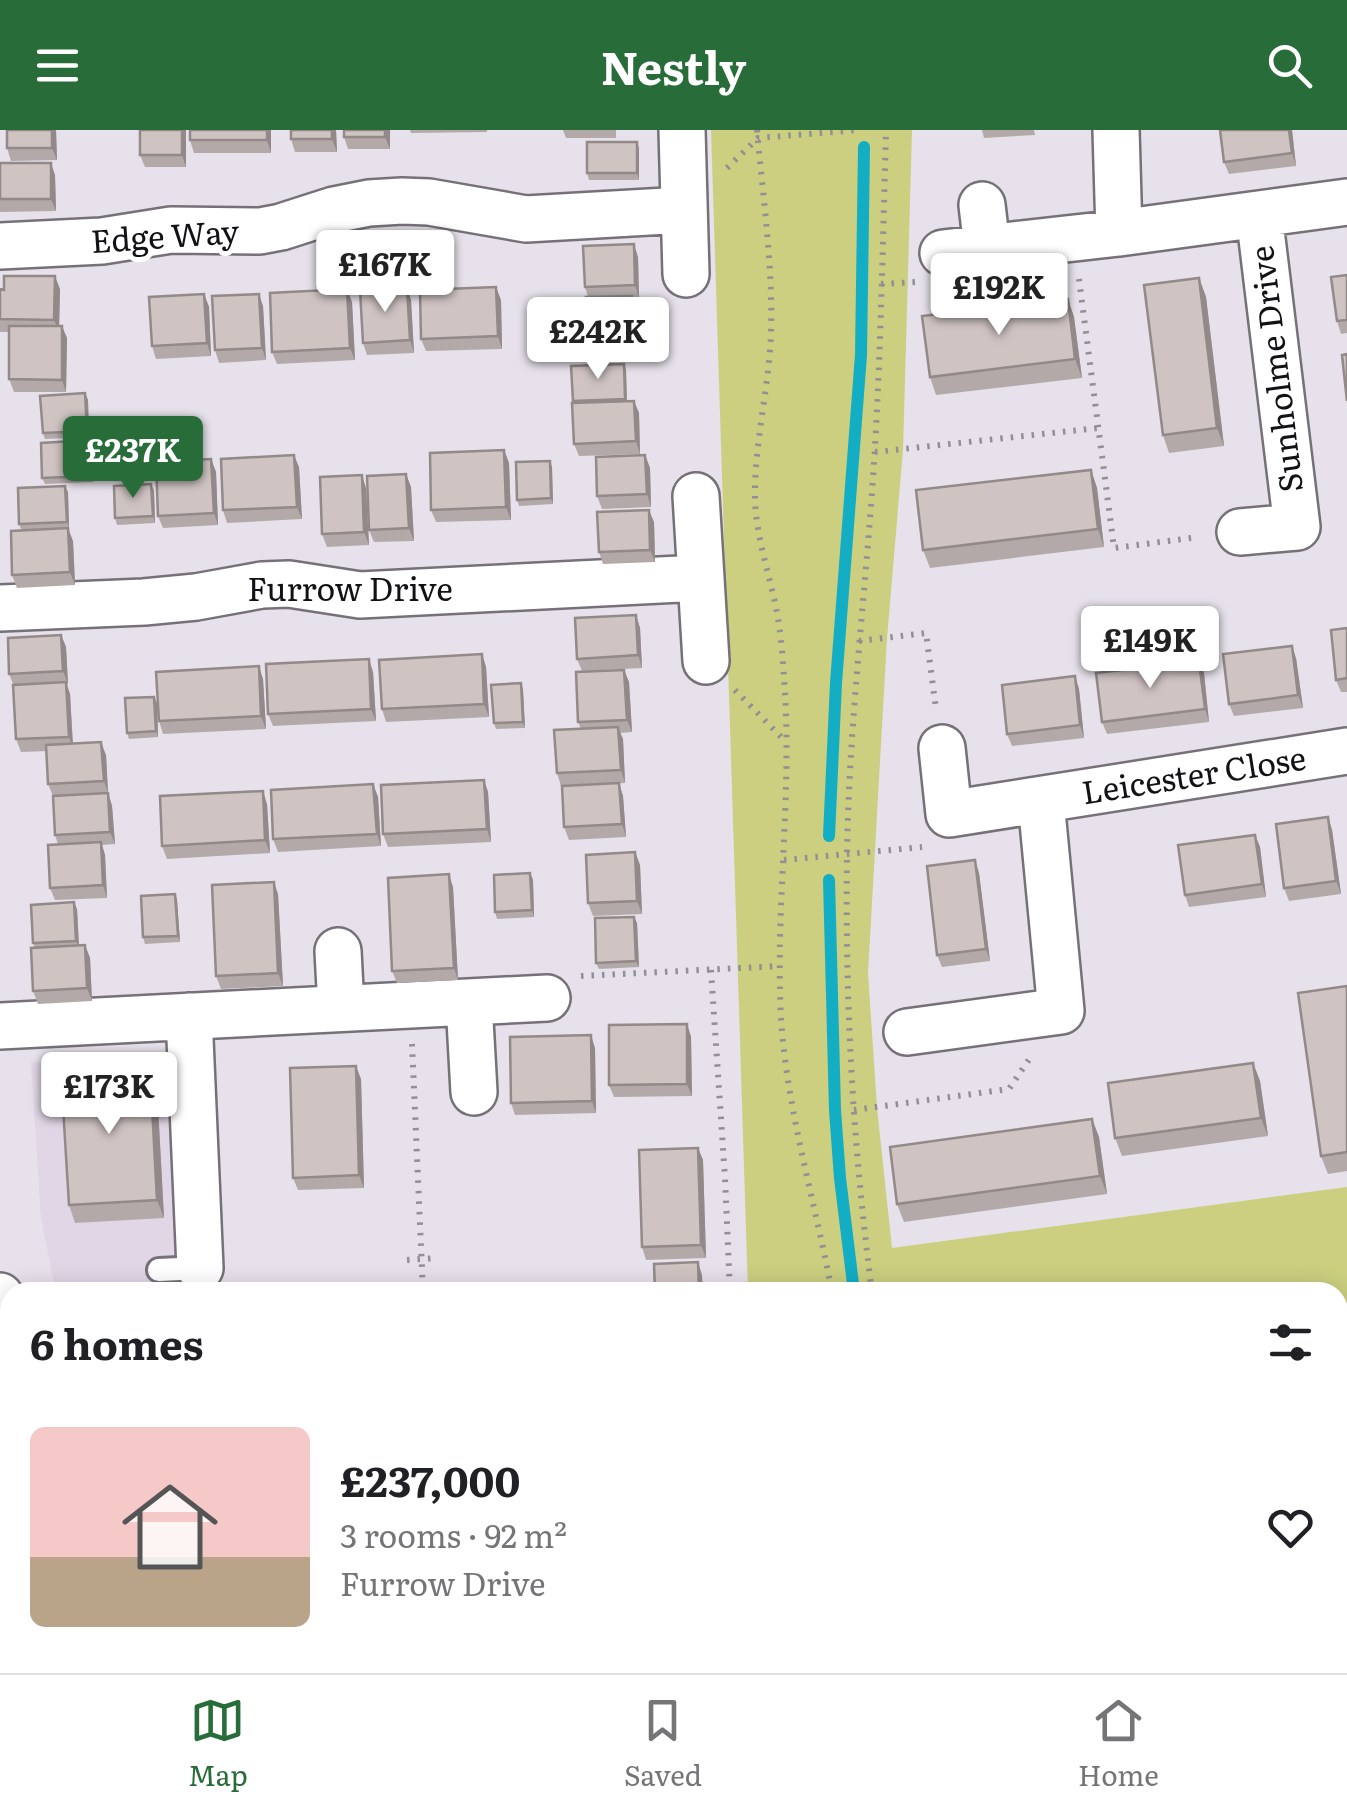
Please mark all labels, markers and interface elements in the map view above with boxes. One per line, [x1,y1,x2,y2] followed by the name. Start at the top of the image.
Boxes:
[601,32,746,99] text: Nestly
[30,38,85,93] icon: menu
[1262,38,1317,93] icon: search
[89,205,241,263] street label: Edge Way
[315,230,455,315] pin: £167K
[338,238,432,286] text: £167K
[1235,243,1313,495] street label: Sunholme Drive
[929,253,1069,338] pin: £192K
[953,261,1045,309] text: £192K
[528,297,668,382] pin: £242K
[549,305,647,353] text: £242K
[63,416,203,501] pin: £237K
[85,424,181,472] text: £237K
[247,563,453,611] street label: Furrow Drive
[1080,606,1220,691] pin: £149K
[1103,614,1197,662] text: £149K
[1078,732,1309,814] street label: Leicester Close
[39,1052,179,1137] pin: £173K
[63,1060,155,1108] text: £173K
[30,1311,204,1373] text: 6 homes
[1263,1315,1318,1370] icon: filters
[340,1448,520,1510] text: £237,000
[110,1467,230,1587] icon: home
[1263,1500,1318,1555] icon: heart
[340,1510,567,1558] text: 3 rooms · 92 m²
[340,1558,546,1606] text: Furrow Drive
[188,1693,248,1795] tab: Map
[624,1693,702,1795] tab: Saved
[1078,1693,1159,1795] tab: Home

